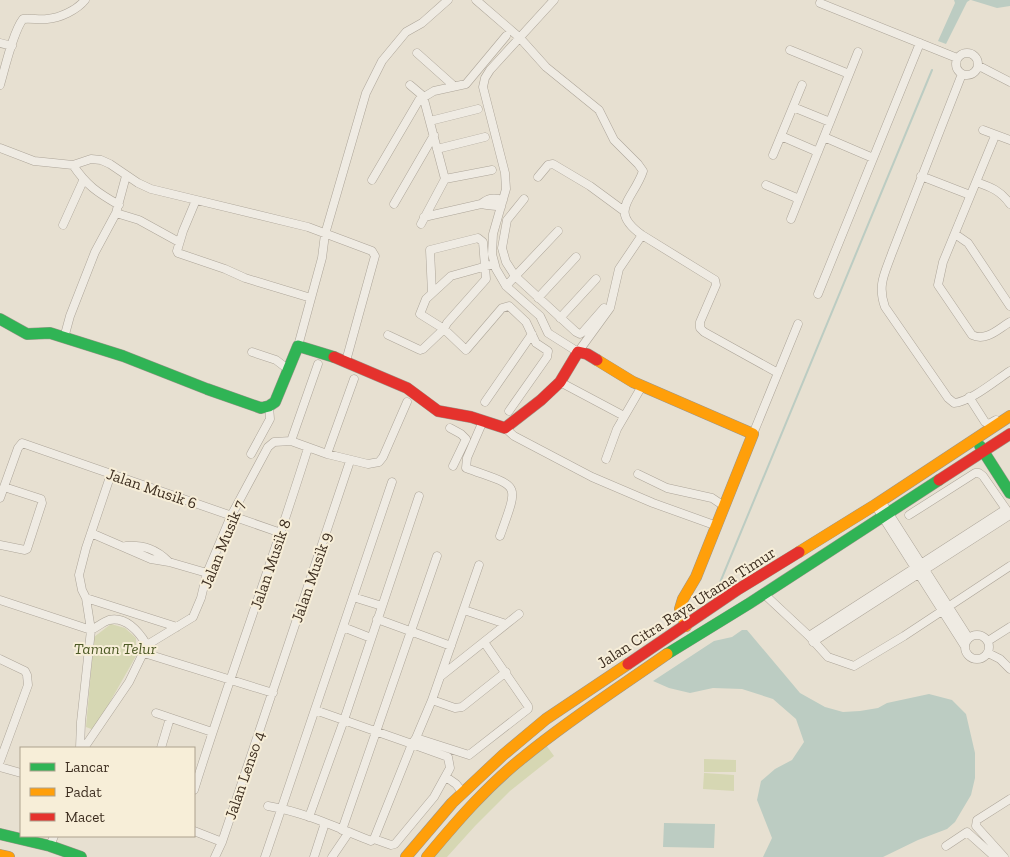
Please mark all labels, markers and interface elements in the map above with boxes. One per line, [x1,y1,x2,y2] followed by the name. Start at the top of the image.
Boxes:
[104,464,199,513] street label: Jalan Musik 6
[196,497,249,591] street label: Jalan Musik 7
[246,517,295,612] street label: Jalan Musik 8
[287,530,336,625] street label: Jalan Musik 9
[594,542,779,672] street label: Jalan Citra Raya Utama Timur
[74,639,157,658] park label: Taman Telur
[220,728,269,822] street label: Jalan Lenso 4
[20,747,195,837] legend
[65,758,110,776] text: Lancar
[65,783,102,801] text: Padat
[65,808,105,826] text: Macet

